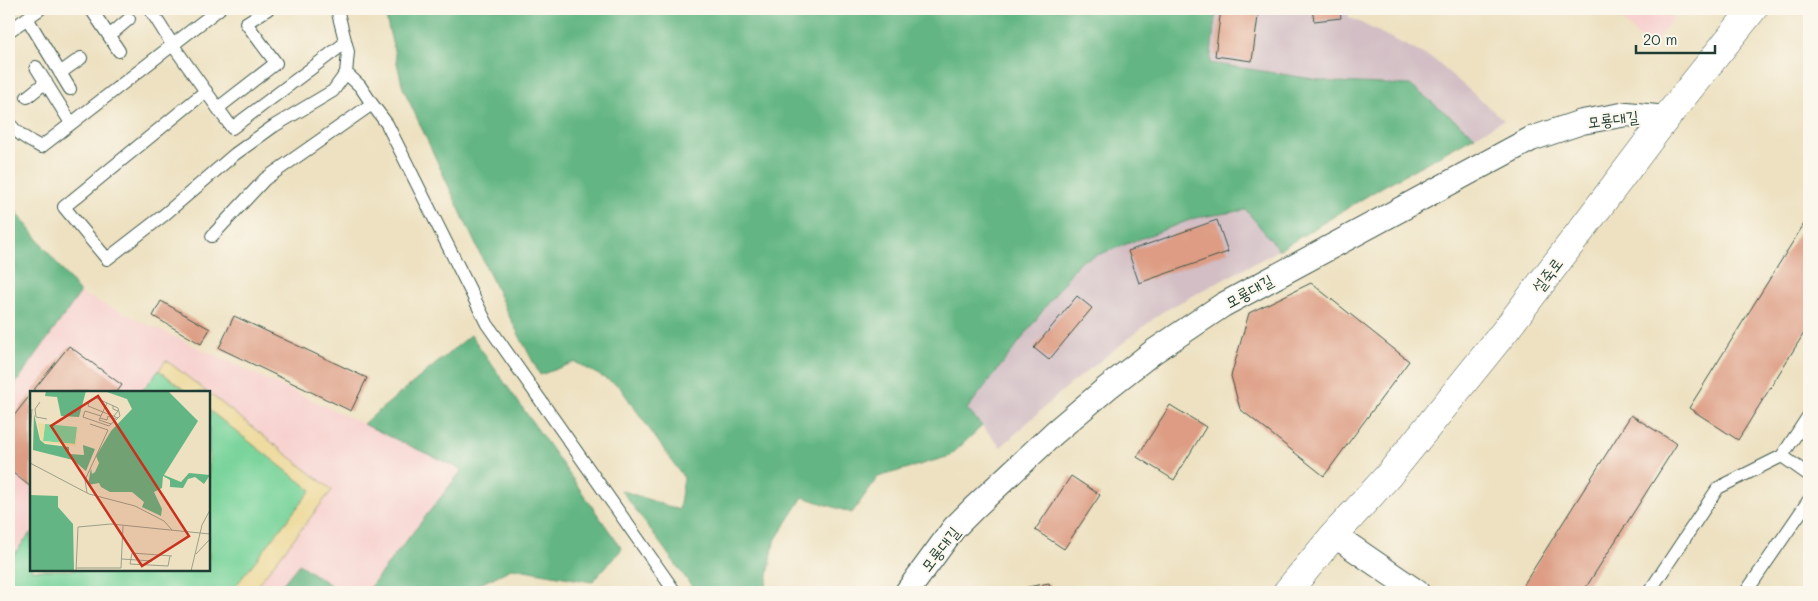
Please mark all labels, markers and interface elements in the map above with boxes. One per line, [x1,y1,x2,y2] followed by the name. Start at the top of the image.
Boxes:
[1636,22,1714,54] scale bar
[1643,29,1677,49] text: 20 m
[1586,105,1640,132] street label: 모룡대길
[1527,253,1567,296] street label: 설죽로
[1221,269,1276,312] street label: 모룡대길
[30,391,210,571] inset map
[915,522,964,575] street label: 모룡대길

